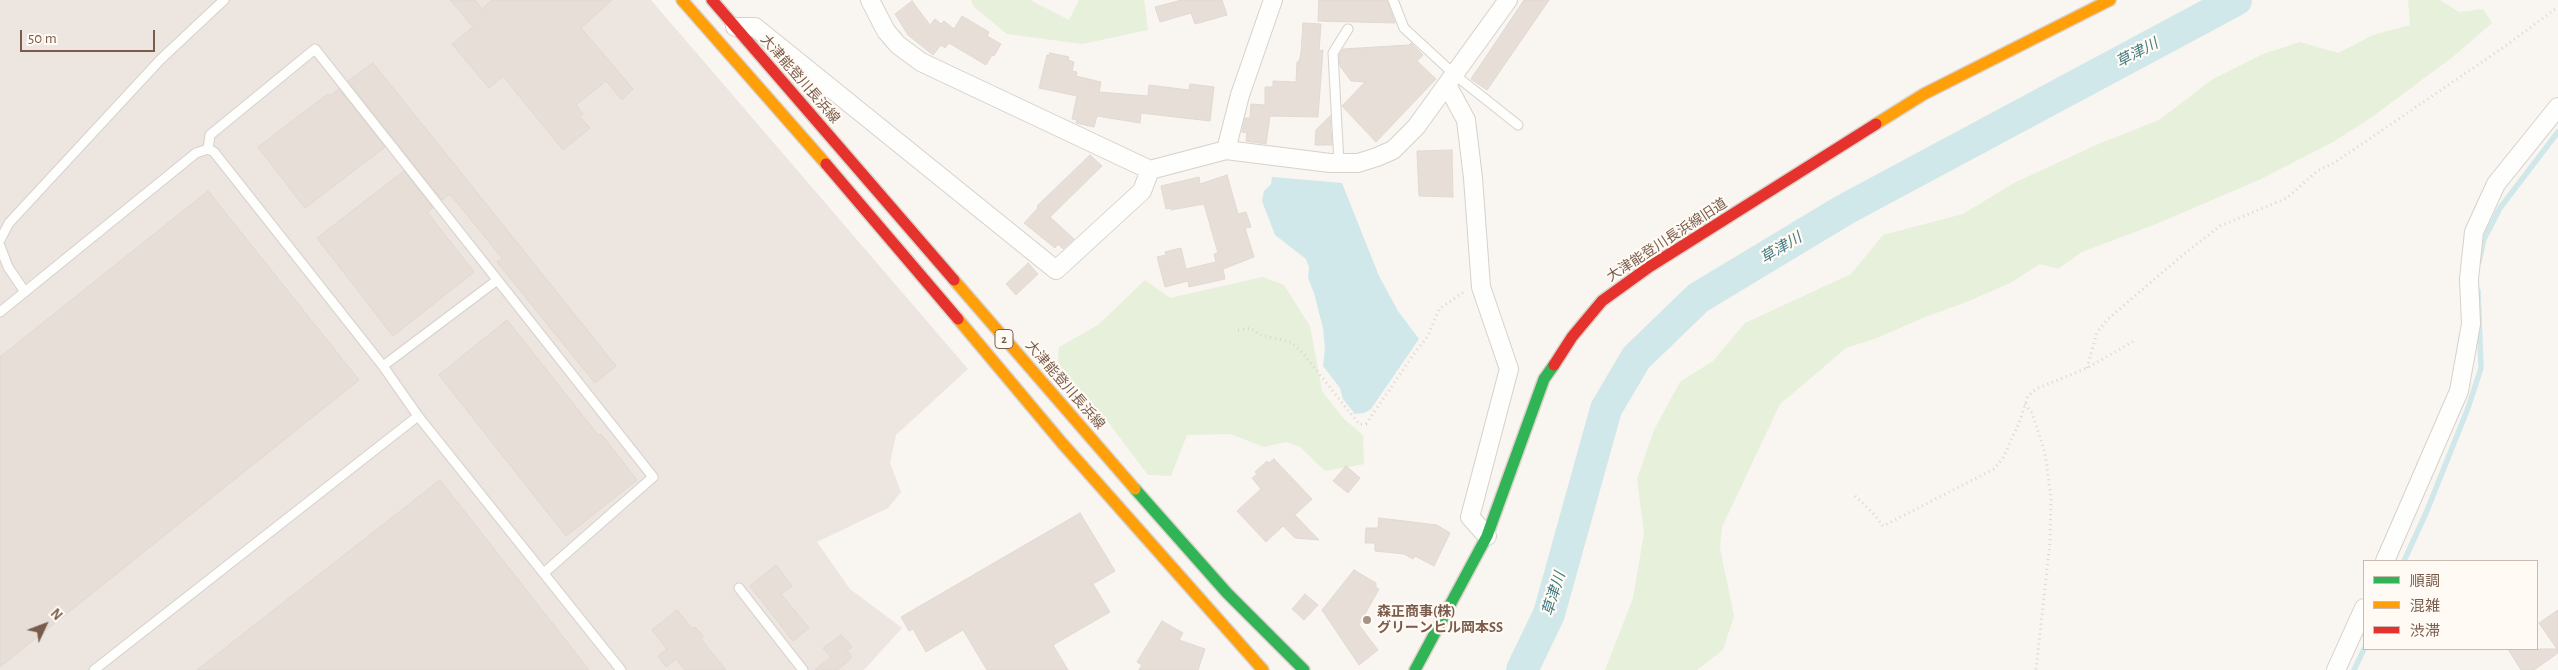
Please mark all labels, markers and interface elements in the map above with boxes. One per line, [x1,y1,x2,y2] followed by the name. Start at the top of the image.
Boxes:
[22,20,158,52] scale bar
[28,31,57,46] text: 50 m
[757,31,843,127] street label: 大津能登川長浜線
[2113,34,2161,72] water label: 草津川
[1604,195,1730,285] street label: 大津能登川長浜線旧道
[1757,229,1805,267] water label: 草津川
[995,329,1013,348] road number: 2
[1022,337,1108,433] street label: 大津能登川長浜線
[2363,560,2538,650] legend
[1539,570,1569,618] water label: 草津川
[2410,574,2440,589] text: 順調
[2410,599,2440,614] text: 混雑
[20,600,70,650] north arrow
[1377,604,1503,636] place label: 森正商事(株) グリーンヒル岡本SS
[48,606,64,623] text: N
[1361,614,1373,626] marker: 森正商事(株) グリーンヒル岡本SS
[2410,624,2440,639] text: 渋滞

